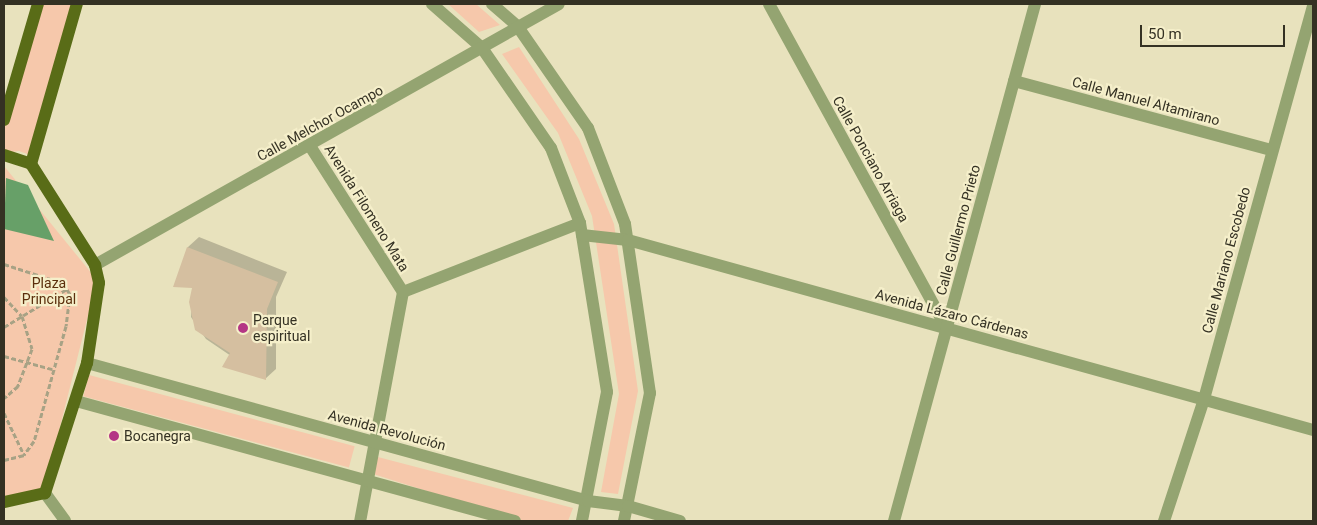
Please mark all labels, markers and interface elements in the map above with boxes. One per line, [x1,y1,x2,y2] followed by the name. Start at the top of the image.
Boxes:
[1142,15,1287,47] scale bar
[1148,25,1182,43] text: 50 m
[1070,73,1222,129] street label: Calle Manuel Altamirano
[254,81,386,165] street label: Calle Melchor Ocampo
[829,93,913,225] street label: Calle Ponciano Arriaga
[321,141,413,275] street label: Avenida Filomeno Mata
[932,163,984,297] street label: Calle Guillermo Prieto
[1198,185,1254,335] street label: Calle Mariano Escobedo
[22,275,76,308] park label: Plaza Principal
[873,285,1031,343] street label: Avenida Lázaro Cárdenas
[253,312,310,344] place label: Parque espiritual
[237,322,249,334] marker: Parque espiritual
[326,406,448,454] street label: Avenida Revolución
[124,428,191,444] place label: Bocanegra
[108,430,120,442] marker: Bocanegra

